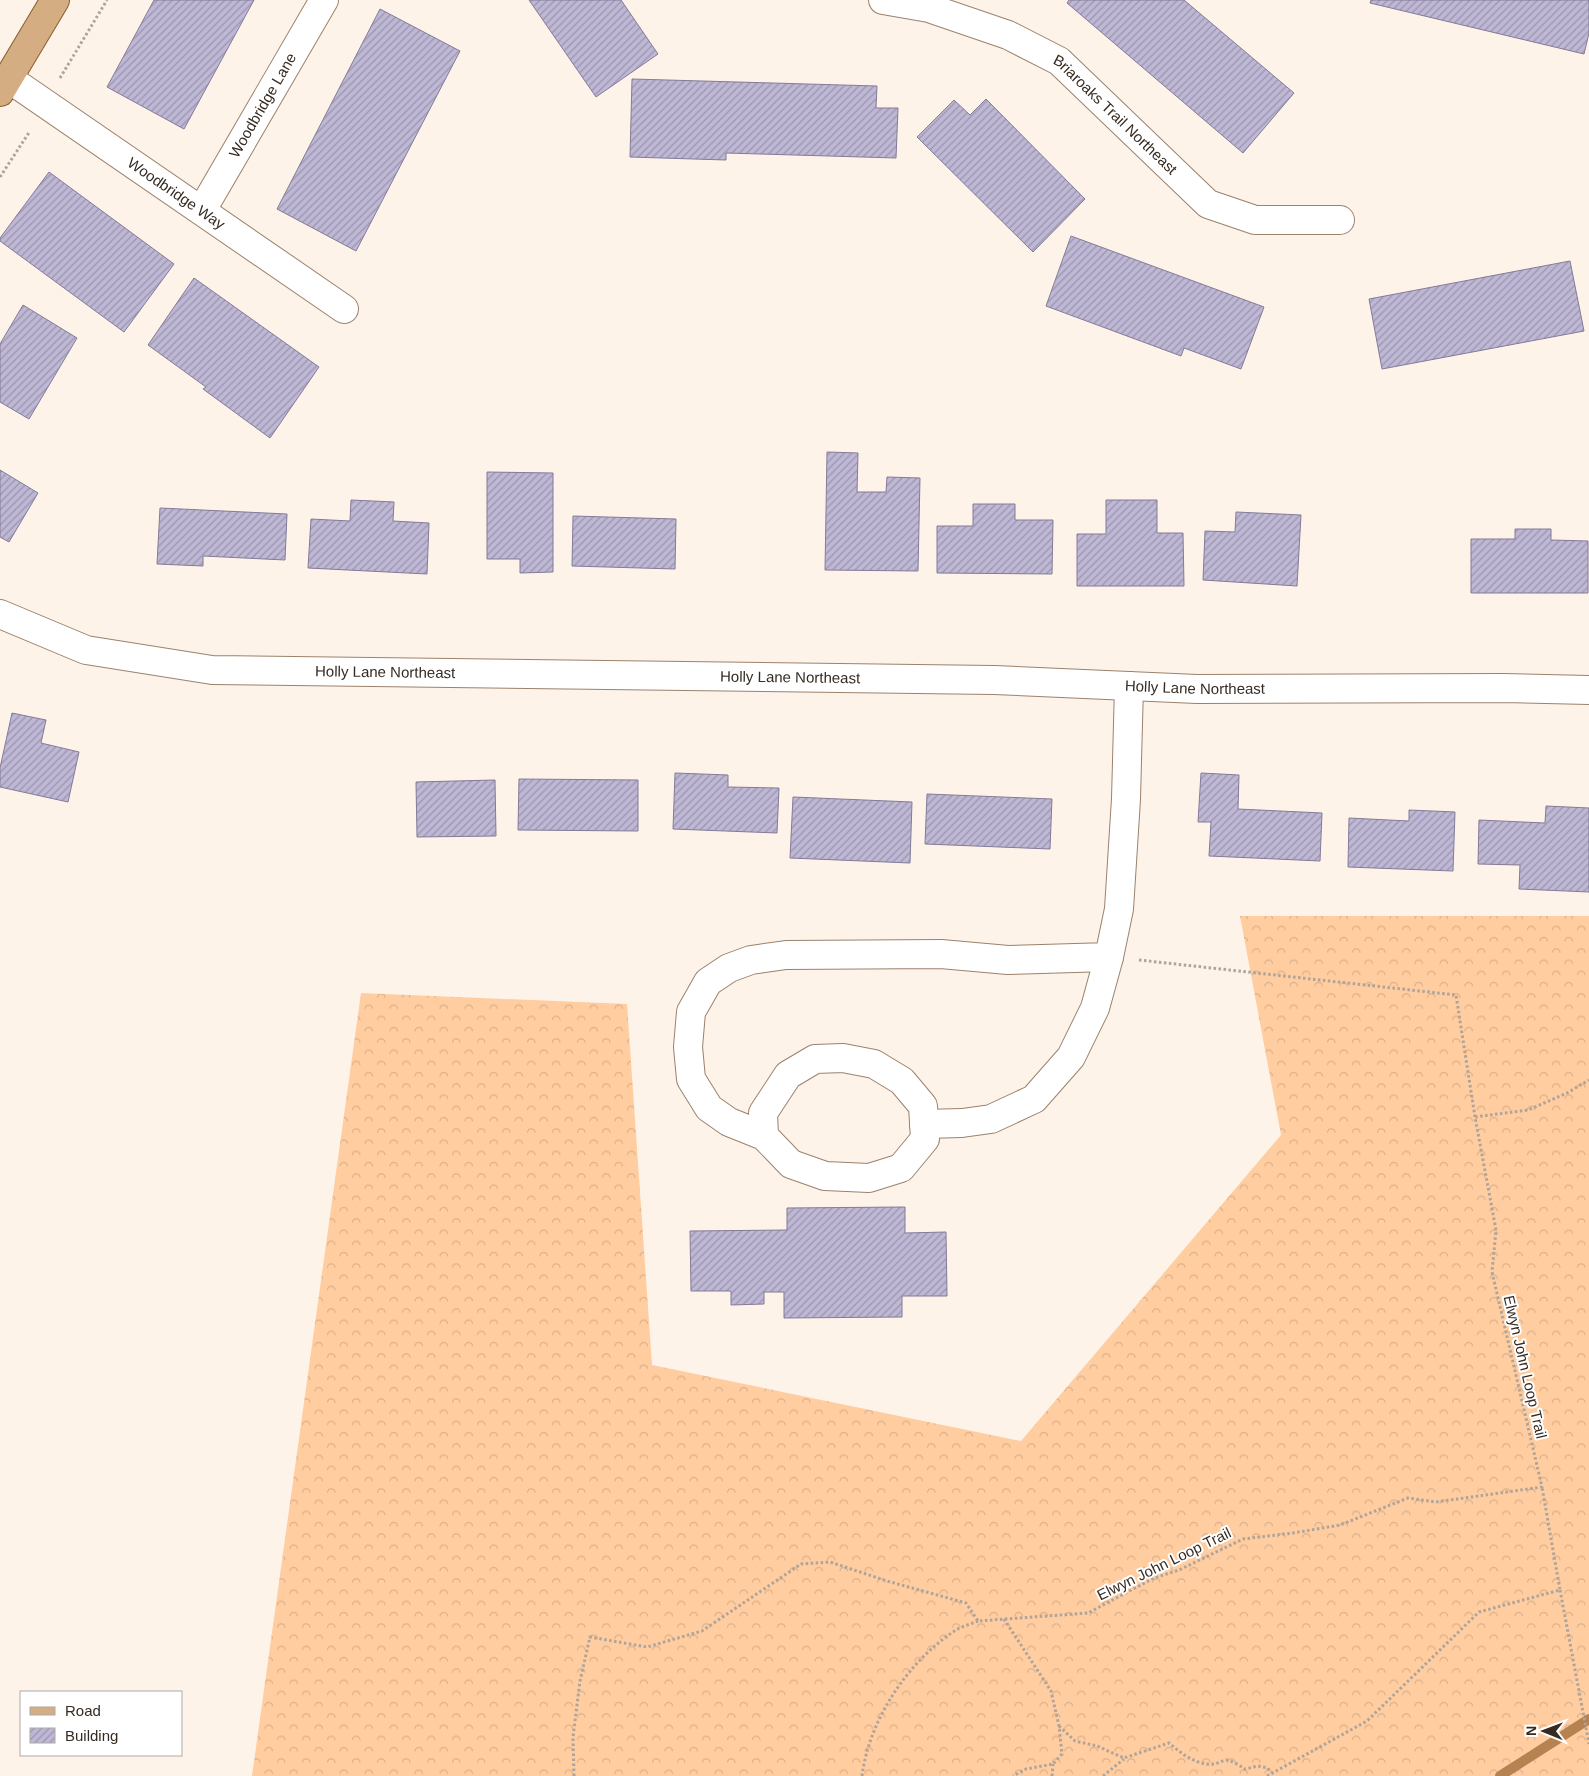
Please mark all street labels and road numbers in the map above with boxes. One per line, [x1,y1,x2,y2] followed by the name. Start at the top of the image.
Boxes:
[225,50,299,160] street label: Woodbridge Lane
[1051,51,1181,178] street label: Briaroaks Trail Northeast
[124,154,229,233] street label: Woodbridge Way
[315,662,456,681] street label: Holly Lane Northeast
[720,667,861,686] street label: Holly Lane Northeast
[1125,677,1266,697] street label: Holly Lane Northeast
[1501,1293,1550,1440] street label: Elwyn John Loop Trail
[1094,1524,1233,1603] street label: Elwyn John Loop Trail

